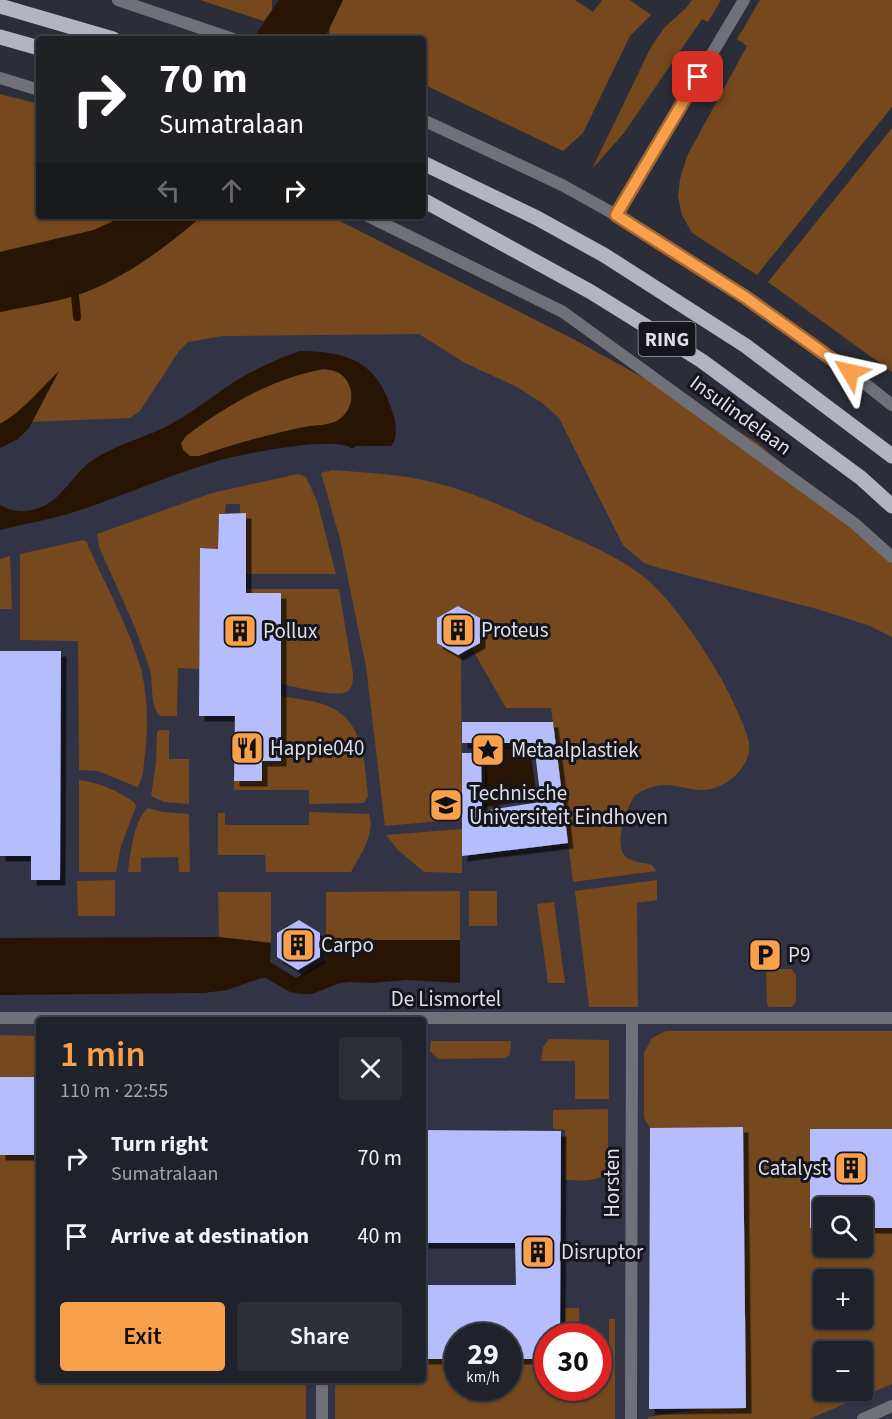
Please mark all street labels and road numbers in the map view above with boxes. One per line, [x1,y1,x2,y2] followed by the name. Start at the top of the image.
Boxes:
[638,322,696,356] road number: RING
[684,368,798,462] street label: Insulindelaan
[391,984,501,1014] street label: De Lismortel
[597,1148,627,1218] street label: Horsten

